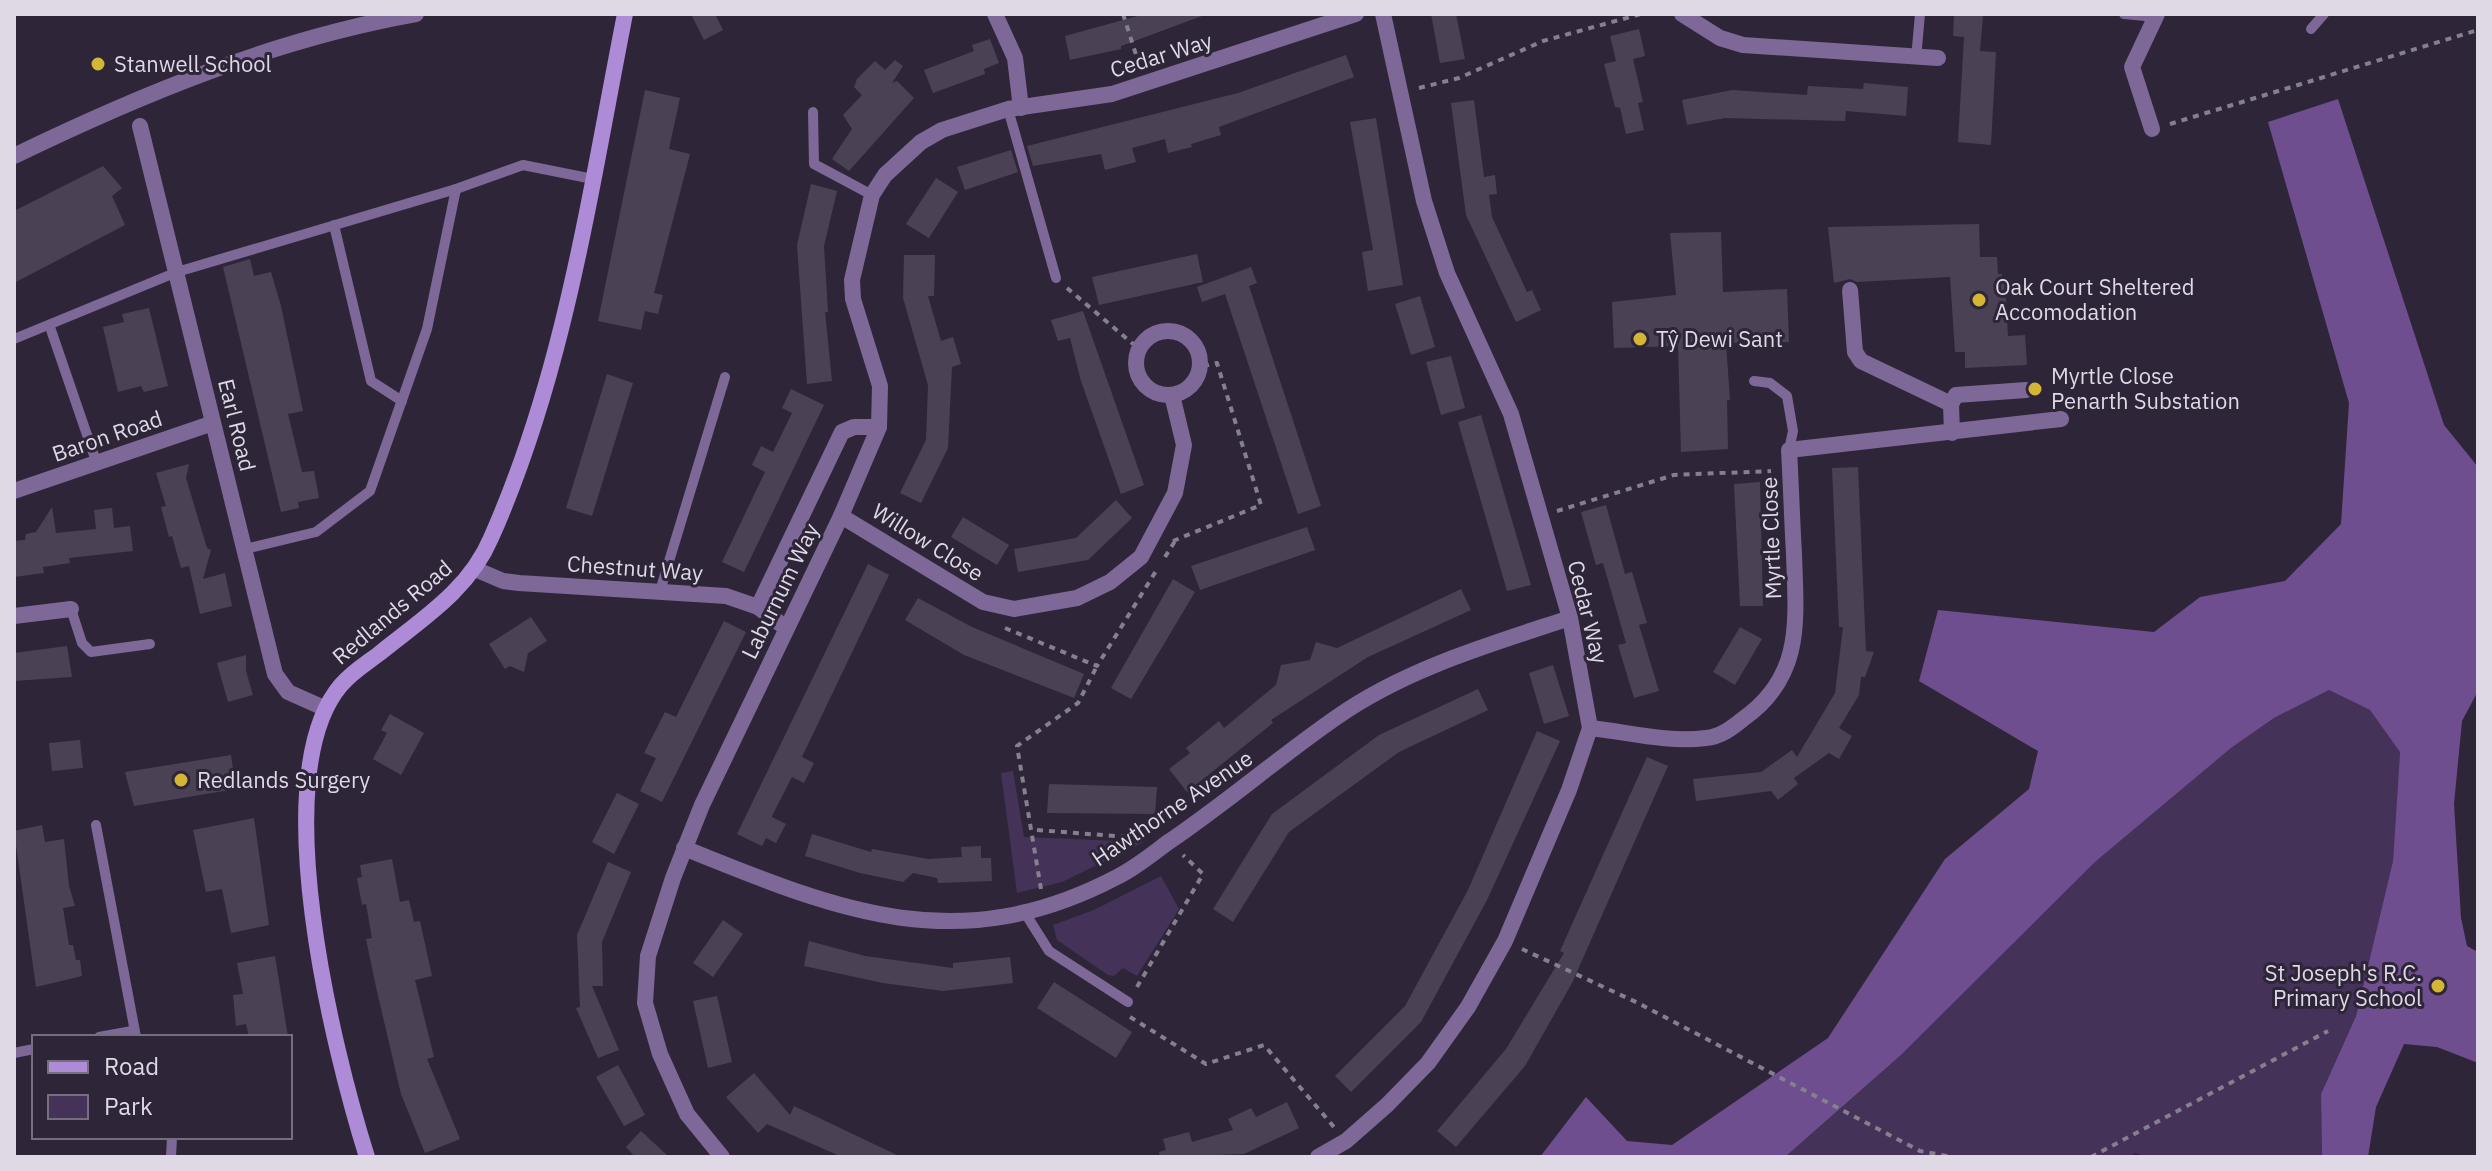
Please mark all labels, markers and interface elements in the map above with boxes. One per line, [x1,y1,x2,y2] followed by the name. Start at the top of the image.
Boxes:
[1106,25,1216,84] street label: Cedar Way
[114,49,272,78] place label: Stanwell School
[89,55,107,73] marker: Stanwell School
[1995,272,2194,326] place label: Oak Court Sheltered Accomodation
[1970,291,1988,309] marker: Oak Court Sheltered Accomodation
[1656,324,1783,353] place label: Tŷ Dewi Sant
[1631,330,1649,348] marker: Tŷ Dewi Sant
[2051,361,2240,415] place label: Myrtle Close Penarth Substation
[212,376,263,474] street label: Earl Road
[2026,380,2044,398] marker: Myrtle Close Penarth Substation
[48,403,166,468] street label: Baron Road
[1754,476,1787,600] street label: Myrtle Close
[867,496,989,587] street label: Willow Close
[734,518,825,663] street label: Laburnum Way
[566,548,704,587] street label: Chestnut Way
[326,553,458,670] street label: Redlands Road
[1562,557,1615,667] street label: Cedar Way
[1086,743,1258,872] street label: Hawthorne Avenue
[197,765,370,794] place label: Redlands Surgery
[172,771,190,789] marker: Redlands Surgery
[2265,958,2422,1012] place label: St Joseph's R.C. Primary School
[2429,977,2447,995] marker: St Joseph's R.C. Primary School
[32,1035,292,1139] legend
[104,1050,159,1082] text: Road
[104,1090,153,1122] text: Park

